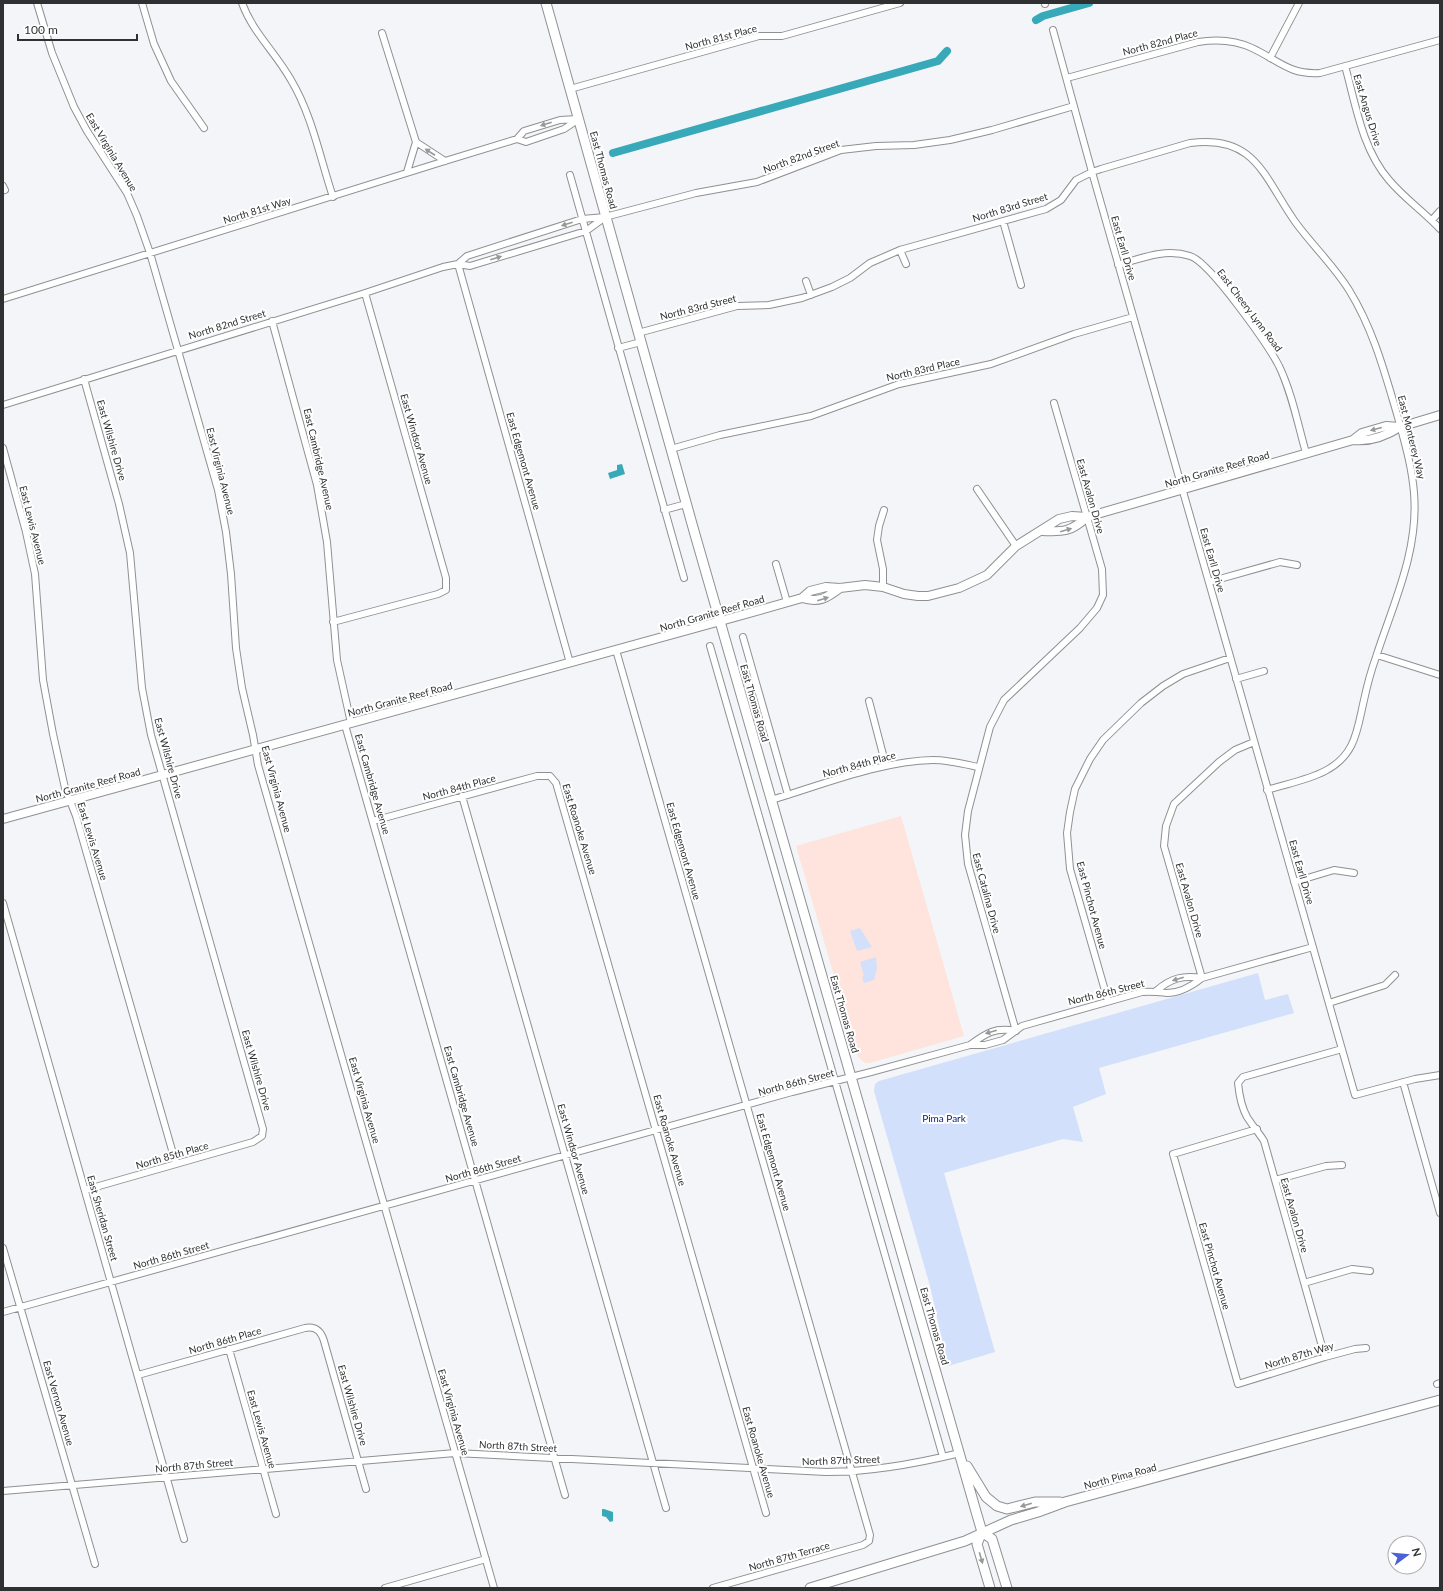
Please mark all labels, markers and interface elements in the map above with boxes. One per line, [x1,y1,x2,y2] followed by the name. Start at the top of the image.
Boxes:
[18,16,137,42] scale bar
[24,22,58,37] text: 100 m
[684,22,758,52] street label: North 81st Place
[1121,26,1199,58] street label: North 82nd Place
[1351,73,1385,147] street label: East Angus Drive
[84,111,140,193] street label: East Virginia Avenue
[540,121,552,127] one-way arrow
[588,130,620,210] street label: East Thomas Road
[761,137,841,175] street label: North 82nd Street
[425,148,436,156] one-way arrow
[971,190,1049,224] street label: North 83rd Street
[222,194,293,226] street label: North 81st Way
[1109,214,1139,282] street label: East Earll Drive
[561,221,573,227] one-way arrow
[490,255,502,261] one-way arrow
[1215,266,1285,354] street label: East Cheery Lynn Road
[659,292,738,322] street label: North 83rd Street
[187,306,267,341] street label: North 82nd Street
[885,355,961,383] street label: North 83rd Place
[398,392,436,486] street label: East Windsor Avenue
[1396,394,1428,481] street label: East Monterey Way
[95,398,129,482] street label: East Wilshire Drive
[301,407,337,511] street label: East Cambridge Avenue
[504,411,544,511] street label: East Edgemont Avenue
[204,426,238,516] street label: East Virginia Avenue
[1369,426,1381,432] one-way arrow
[1163,448,1271,490] street label: North Granite Reef Road
[1075,457,1107,535] street label: East Avalon Drive
[17,484,49,566] street label: East Lewis Avenue
[1198,526,1228,594] street label: East Earll Drive
[1061,527,1073,533] one-way arrow
[658,592,766,634] street label: North Granite Reef Road
[817,596,829,602] one-way arrow
[738,663,772,743] street label: East Thomas Road
[346,679,454,719] street label: North Granite Reef Road
[152,716,186,800] street label: East Wilshire Drive
[353,732,393,836] street label: East Cambridge Avenue
[260,744,294,834] street label: East Virginia Avenue
[821,748,897,780] street label: North 84th Place
[34,765,142,805] street label: North Granite Reef Road
[421,771,497,803] street label: North 84th Place
[560,782,600,876] street label: East Roanoke Avenue
[75,800,111,882] street label: East Lewis Avenue
[664,801,704,901] street label: East Edgemont Avenue
[1287,838,1317,906] street label: East Earll Drive
[970,851,1004,935] street label: East Catalina Drive
[1075,860,1109,950] street label: East Pinchot Avenue
[1174,861,1206,939] street label: East Avalon Drive
[828,974,862,1054] street label: East Thomas Road
[1171,976,1183,982] one-way arrow
[1067,977,1146,1007] street label: North 86th Street
[240,1028,274,1112] street label: East Wilshire Drive
[985,1029,997,1035] one-way arrow
[442,1044,482,1148] street label: East Cambridge Avenue
[347,1055,383,1145] street label: East Virginia Avenue
[757,1066,836,1098] street label: North 86th Street
[651,1093,689,1187] street label: East Roanoke Avenue
[555,1102,593,1196] street label: East Windsor Avenue
[754,1112,794,1212] street label: East Edgemont Avenue
[922,1112,967,1124] park label: Pima Park
[134,1139,210,1171] street label: North 85th Place
[444,1151,523,1185] street label: North 86th Street
[85,1174,121,1263] street label: East Sheridan Street
[1279,1176,1311,1254] street label: East Avalon Drive
[1197,1221,1233,1311] street label: East Pinchot Avenue
[132,1238,211,1272] street label: North 86th Street
[918,1286,952,1366] street label: East Thomas Road
[187,1324,263,1356] street label: North 86th Place
[1263,1339,1336,1371] street label: North 87th Way
[41,1359,77,1447] street label: East Vernon Avenue
[336,1363,370,1447] street label: East Wilshire Drive
[436,1367,472,1457] street label: East Virginia Avenue
[245,1388,279,1470] street label: East Lewis Avenue
[740,1405,778,1499] street label: East Roanoke Avenue
[479,1438,558,1454] street label: North 87th Street
[802,1453,881,1467] street label: North 87th Street
[155,1456,234,1474] street label: North 87th Street
[1082,1461,1158,1491] street label: North Pima Road
[1020,1502,1033,1508] one-way arrow
[1387,1535,1427,1575] north arrow
[747,1539,831,1573] street label: North 87th Terrace
[1410,1546,1425,1558] text: N
[978,1552,984,1564] one-way arrow

